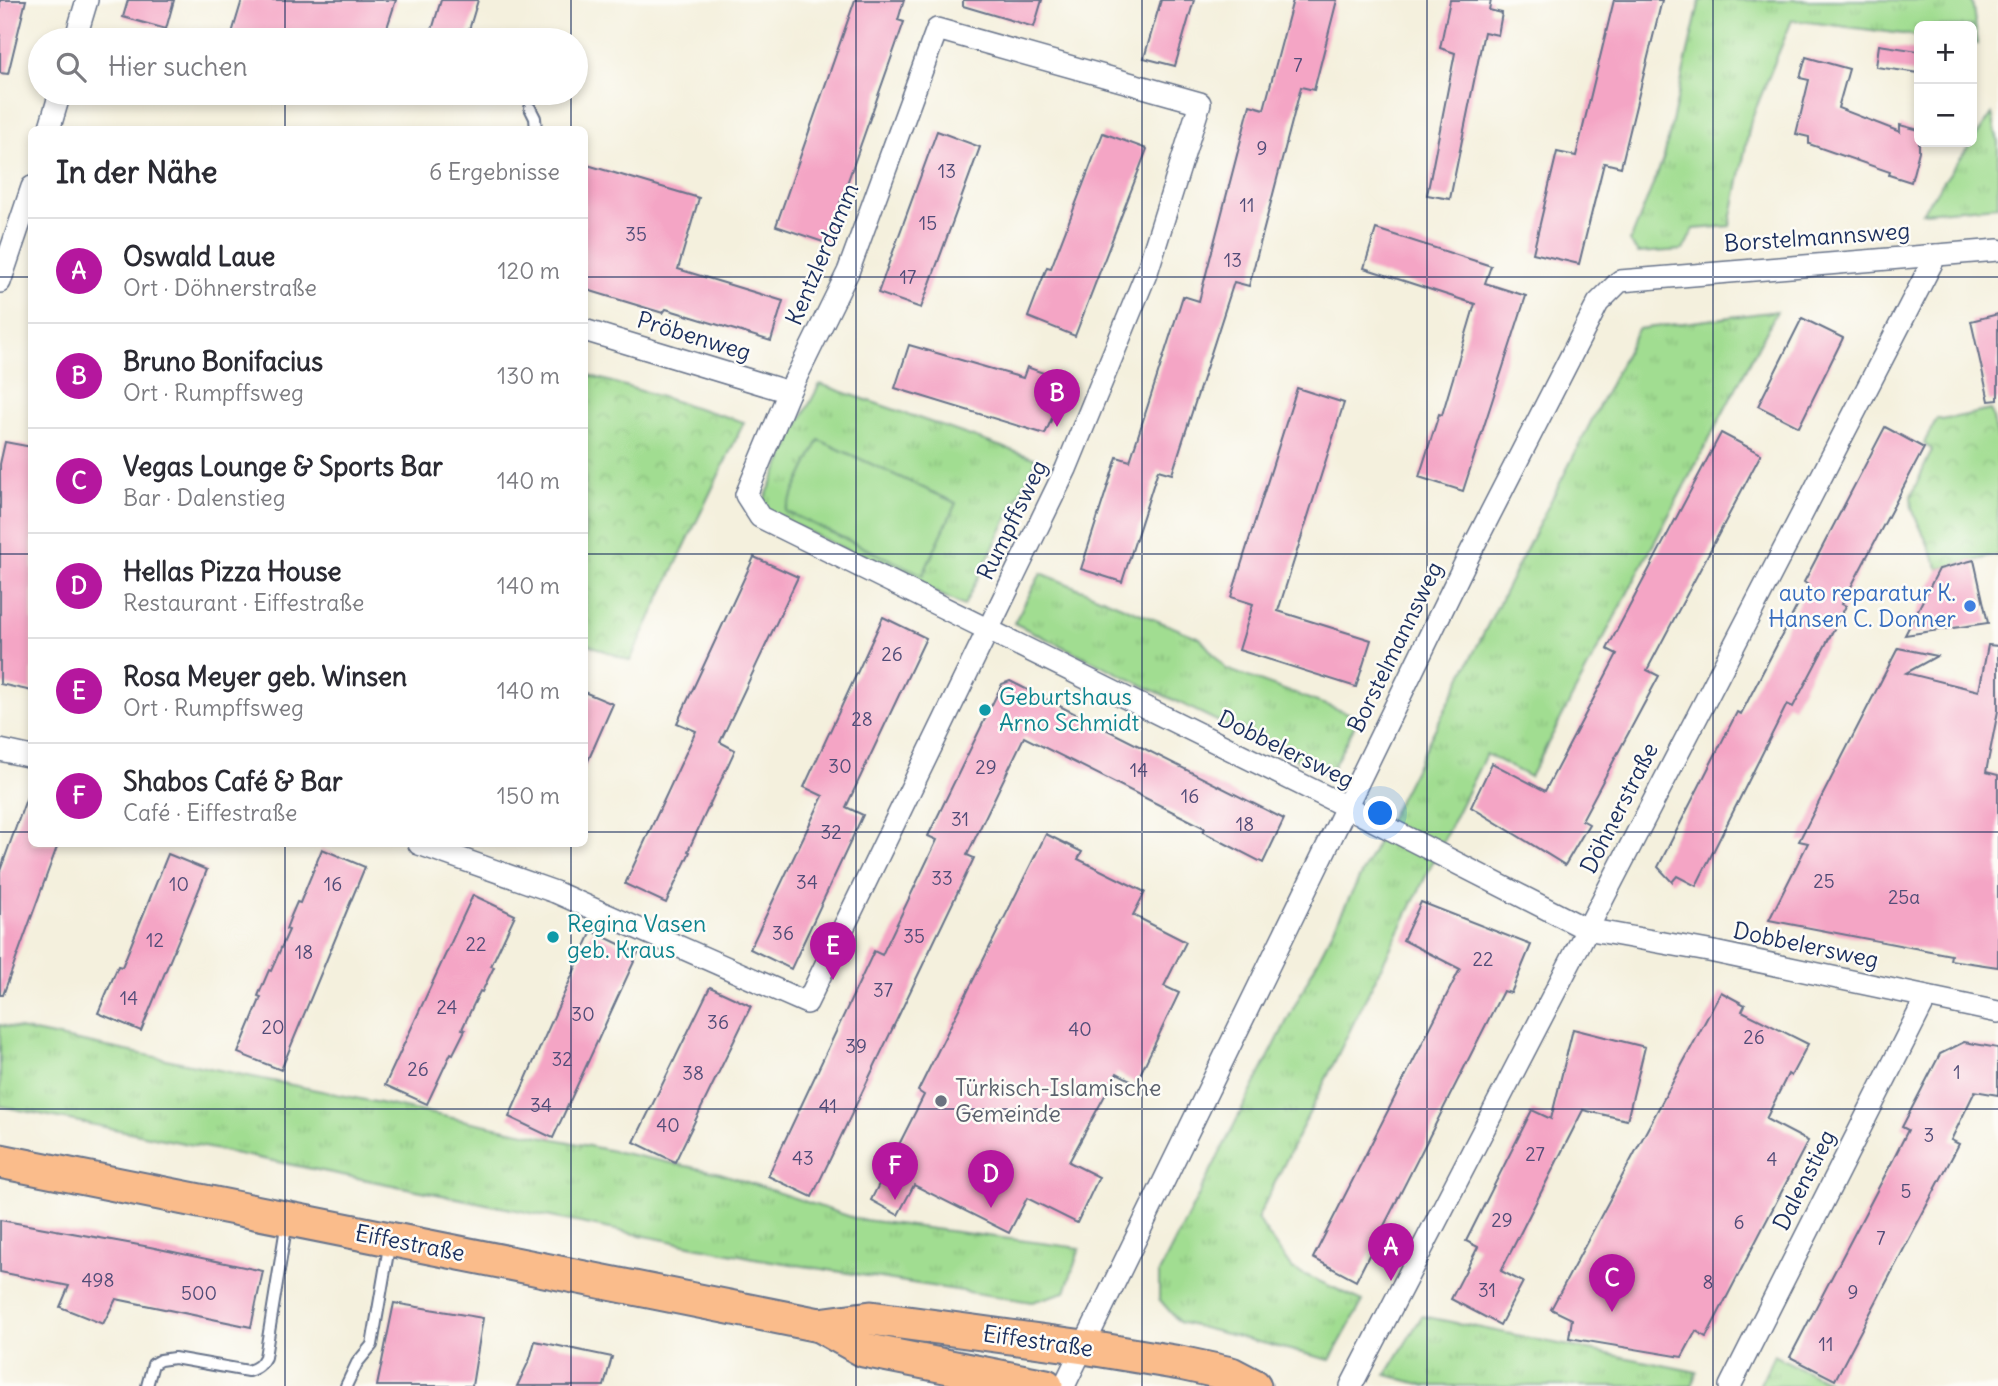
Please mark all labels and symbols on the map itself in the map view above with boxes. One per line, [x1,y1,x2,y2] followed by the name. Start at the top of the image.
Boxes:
[1293,53,1303,77] house number: 7
[1257,136,1267,160] house number: 9
[938,159,956,183] house number: 13
[779,178,865,329] street label: Kentzlerdamm
[1239,193,1255,217] house number: 11
[919,211,937,235] house number: 15
[1723,216,1911,257] street label: Borstelmannsweg
[625,222,647,246] house number: 35
[1224,248,1242,272] house number: 13
[900,265,916,289] house number: 17
[634,304,755,367] street label: Pröbenweg
[1034,369,1080,427] pin: B
[970,455,1053,585] street label: Rumpffsweg
[1341,557,1448,737] street label: Borstelmannsweg
[1768,578,1957,633] place label: auto reparatur K. Hansen C. Donner
[1962,598,1978,614] marker: auto reparatur K. Hansen C. Donner
[881,642,903,666] house number: 26
[999,682,1139,737] place label: Geburtshaus Arno Schmidt
[977,702,993,718] marker: Geburtshaus Arno Schmidt
[1213,703,1359,794] street label: Dobbelersweg
[851,707,873,731] house number: 28
[1573,737,1664,878] street label: Döhnerstraße
[828,754,852,778] house number: 30
[975,755,997,779] house number: 29
[1130,758,1148,782] house number: 14
[1181,784,1199,808] house number: 16
[1363,796,1397,830] your location
[951,807,969,831] house number: 31
[1236,812,1254,836] house number: 18
[820,820,842,844] house number: 32
[931,866,953,890] house number: 33
[1813,869,1835,893] house number: 25
[796,870,818,894] house number: 34
[169,872,189,896] house number: 10
[324,872,342,896] house number: 16
[1888,885,1920,909] house number: 25a
[567,909,706,964] place label: Regina Vasen geb. Kraus
[1731,915,1881,974] street label: Dobbelersweg
[772,921,794,945] house number: 36
[810,922,856,980] pin: E
[903,924,925,948] house number: 35
[146,928,164,952] house number: 12
[545,929,561,945] marker: Regina Vasen geb. Kraus
[466,932,486,956] house number: 22
[295,940,313,964] house number: 18
[1473,947,1493,971] house number: 22
[873,978,893,1002] house number: 37
[120,986,138,1010] house number: 14
[436,995,458,1019] house number: 24
[571,1002,595,1026] house number: 30
[707,1010,729,1034] house number: 36
[262,1015,284,1039] house number: 20
[1068,1017,1092,1041] house number: 40
[1743,1025,1765,1049] house number: 26
[845,1034,867,1058] house number: 39
[551,1047,573,1071] house number: 32
[407,1057,429,1081] house number: 26
[1953,1060,1961,1084] house number: 1
[682,1061,704,1085] house number: 38
[955,1073,1161,1128] place label: Türkisch-Islamische Gemeinde
[530,1093,552,1117] house number: 34
[933,1093,949,1109] marker: Türkisch-Islamische Gemeinde
[819,1094,837,1118] house number: 41
[656,1113,680,1137] house number: 40
[1924,1123,1934,1147] house number: 3
[1766,1125,1841,1235] street label: Dalenstieg
[872,1142,918,1200] pin: F
[1525,1142,1545,1166] house number: 27
[792,1146,814,1170] house number: 43
[1767,1147,1778,1171] house number: 4
[968,1150,1014,1208] pin: D
[1901,1179,1911,1203] house number: 5
[1491,1208,1513,1232] house number: 29
[1734,1210,1744,1234] house number: 6
[353,1218,467,1267] street label: Eiffestraße
[1368,1223,1414,1281] pin: A
[1876,1226,1886,1250] house number: 7
[1589,1254,1635,1312] pin: C
[82,1268,114,1292] house number: 498
[1703,1270,1713,1294] house number: 8
[1478,1278,1496,1302] house number: 31
[1848,1280,1858,1304] house number: 9
[181,1281,217,1305] house number: 500
[981,1318,1095,1363] street label: Eiffestraße
[1818,1332,1834,1356] house number: 11

